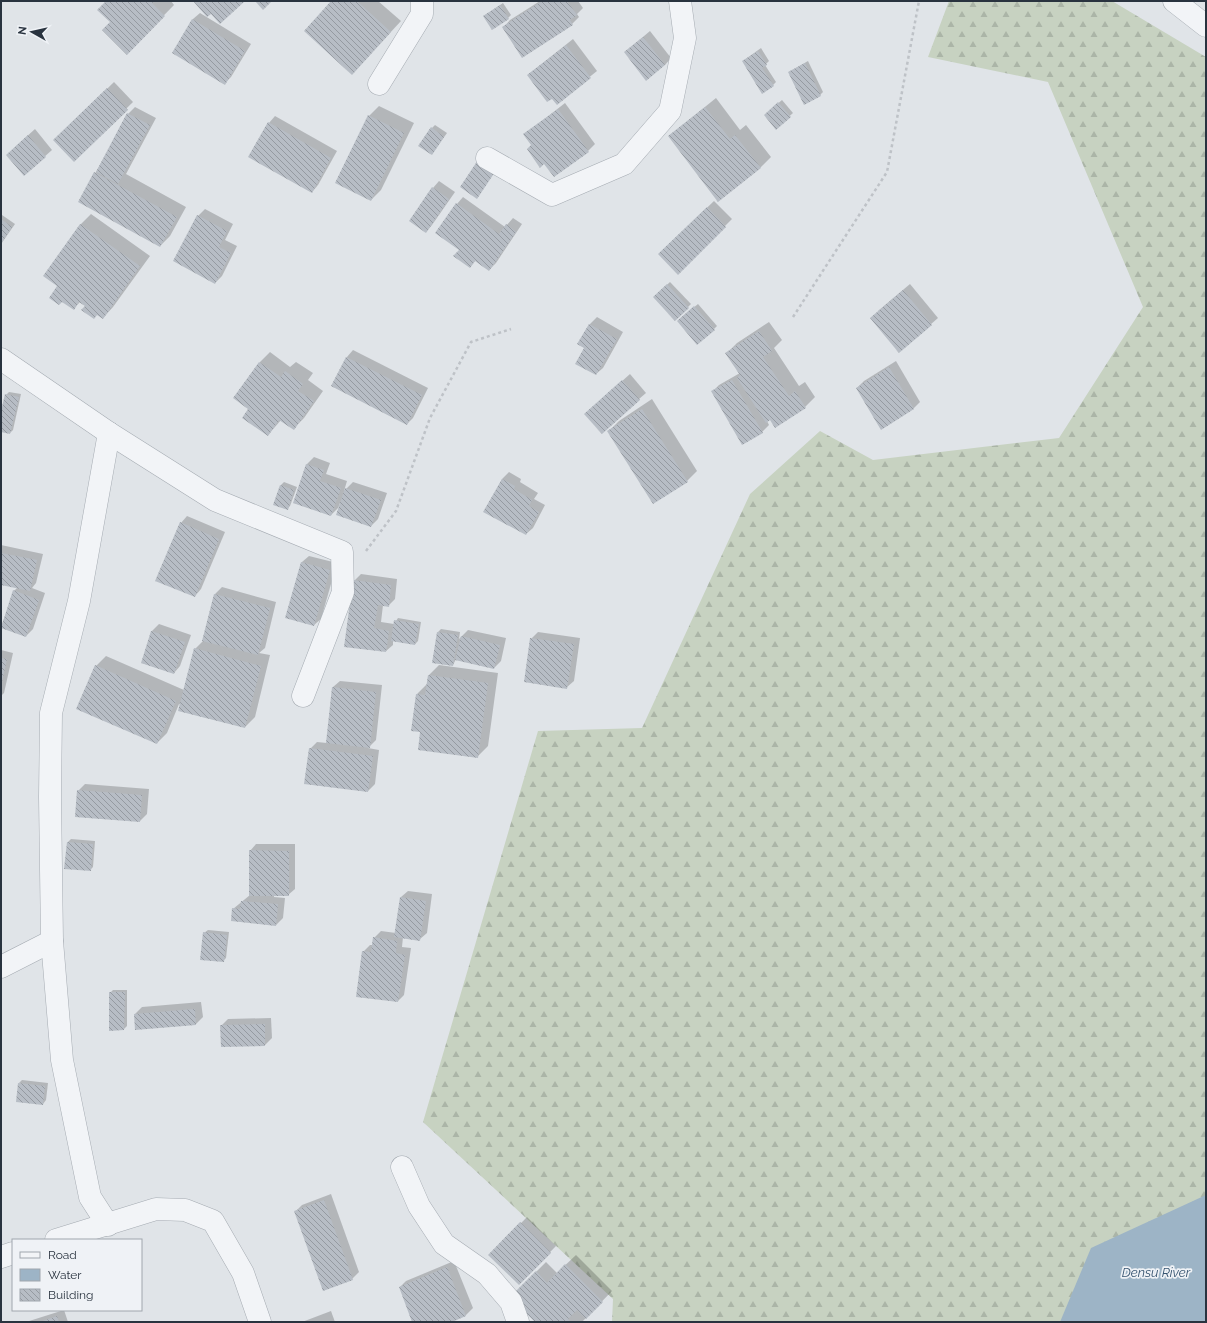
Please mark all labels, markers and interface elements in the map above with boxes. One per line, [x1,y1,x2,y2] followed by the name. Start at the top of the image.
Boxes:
[12,12,52,52] north arrow
[16,26,30,36] text: N
[12,1239,142,1311] legend
[48,1248,77,1262] text: Road
[1122,1265,1191,1280] water label: Densu River
[48,1268,82,1282] text: Water
[48,1288,94,1302] text: Building

